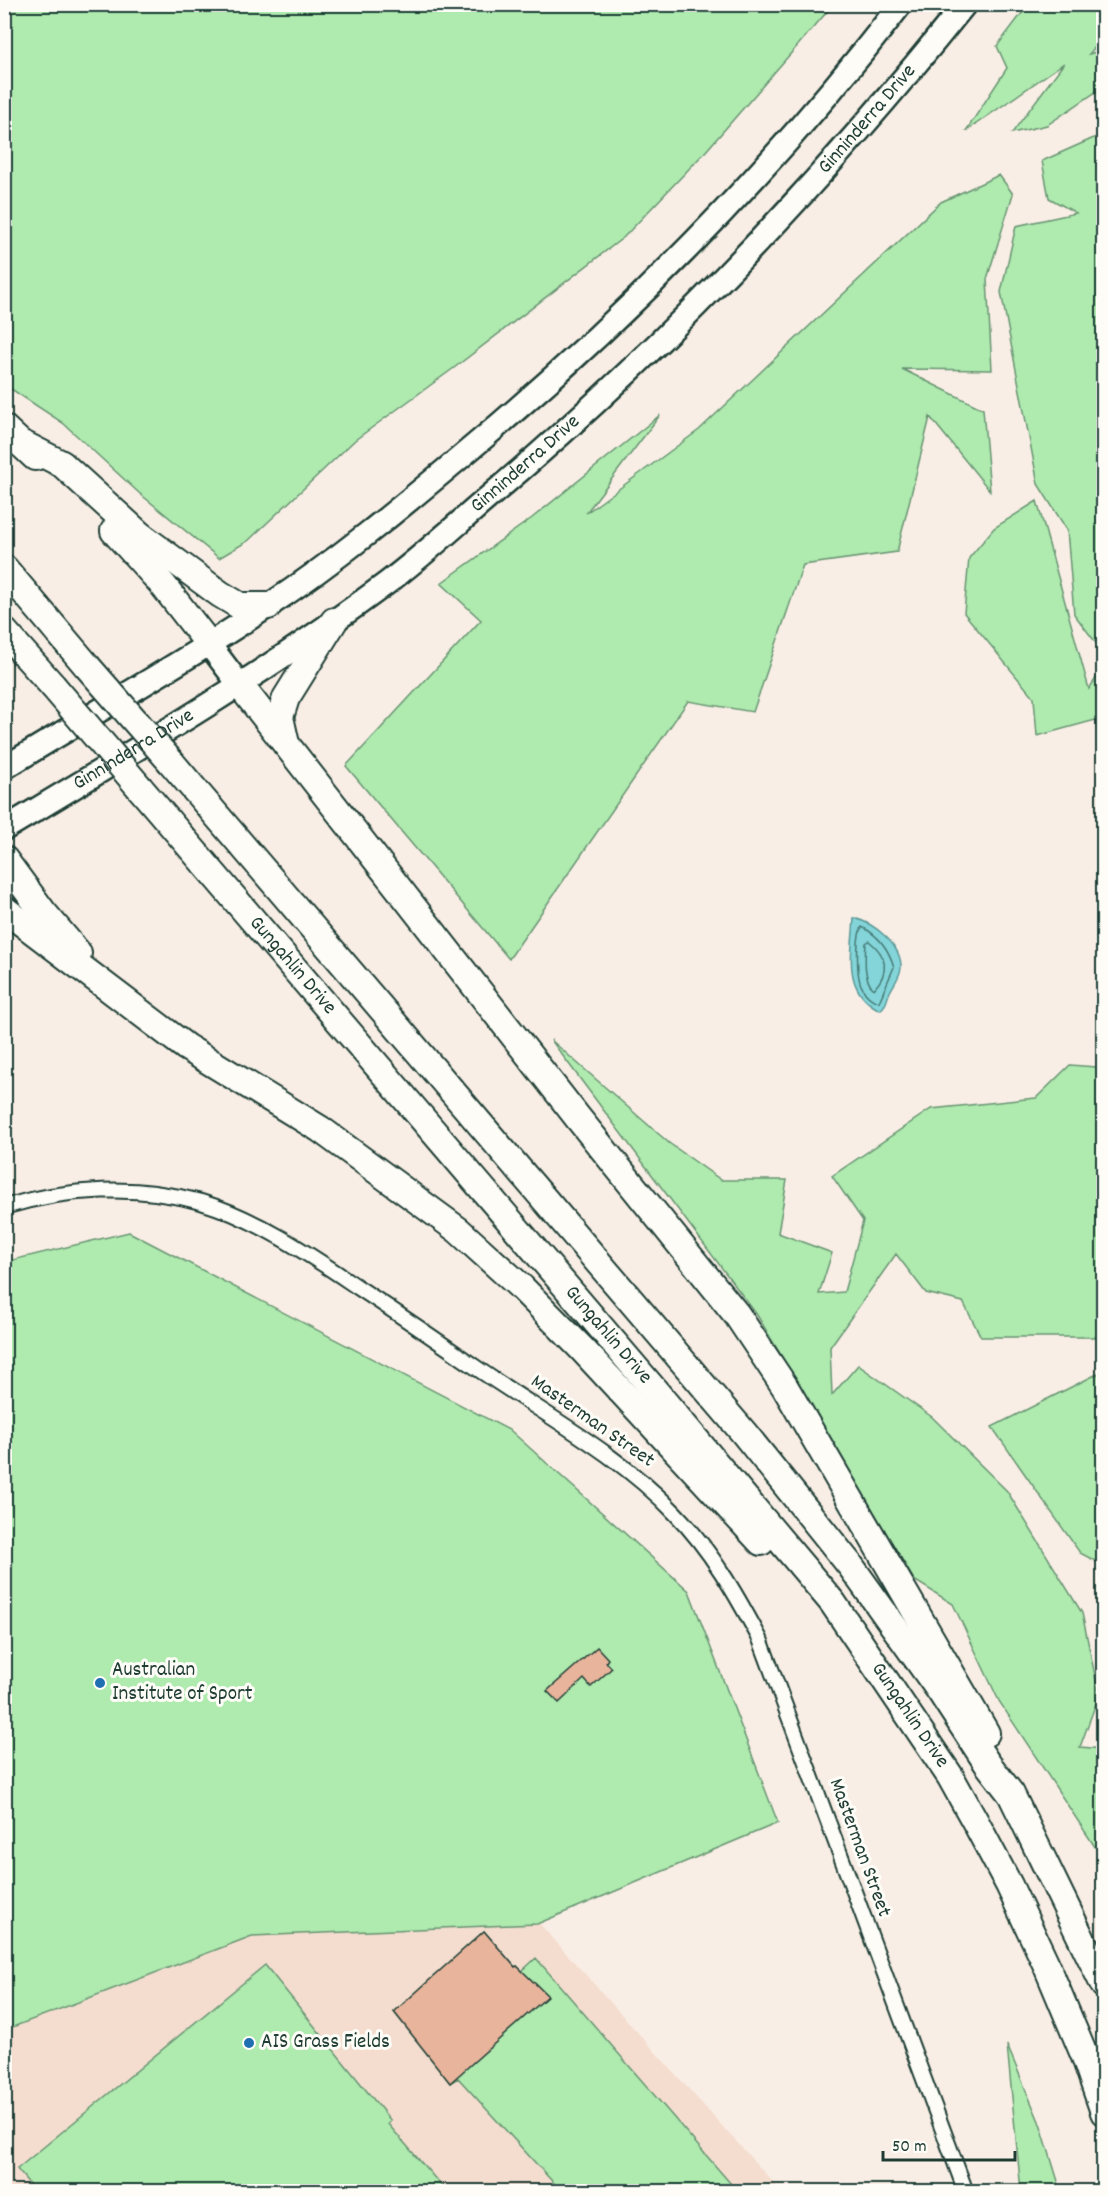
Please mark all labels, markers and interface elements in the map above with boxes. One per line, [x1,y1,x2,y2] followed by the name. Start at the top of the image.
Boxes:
[812,58,924,182] street label: Ginninderra Drive
[464,408,588,521] street label: Ginninderra Drive
[68,702,201,799] street label: Ginninderra Drive
[241,910,343,1022] street label: Gungahlin Drive
[557,1279,659,1392] street label: Gungahlin Drive
[524,1368,660,1476] street label: Masterman Street
[112,1656,253,1710] place label: Australian Institute of Sport
[863,1657,956,1775] street label: Gungahlin Drive
[93,1676,107,1690] marker: Australian Institute of Sport
[820,1774,898,1922] street label: Masterman Street
[261,2028,390,2058] place label: AIS Grass Fields
[242,2036,256,2050] marker: AIS Grass Fields
[883,2124,1015,2162] scale bar
[892,2135,927,2160] text: 50 m

